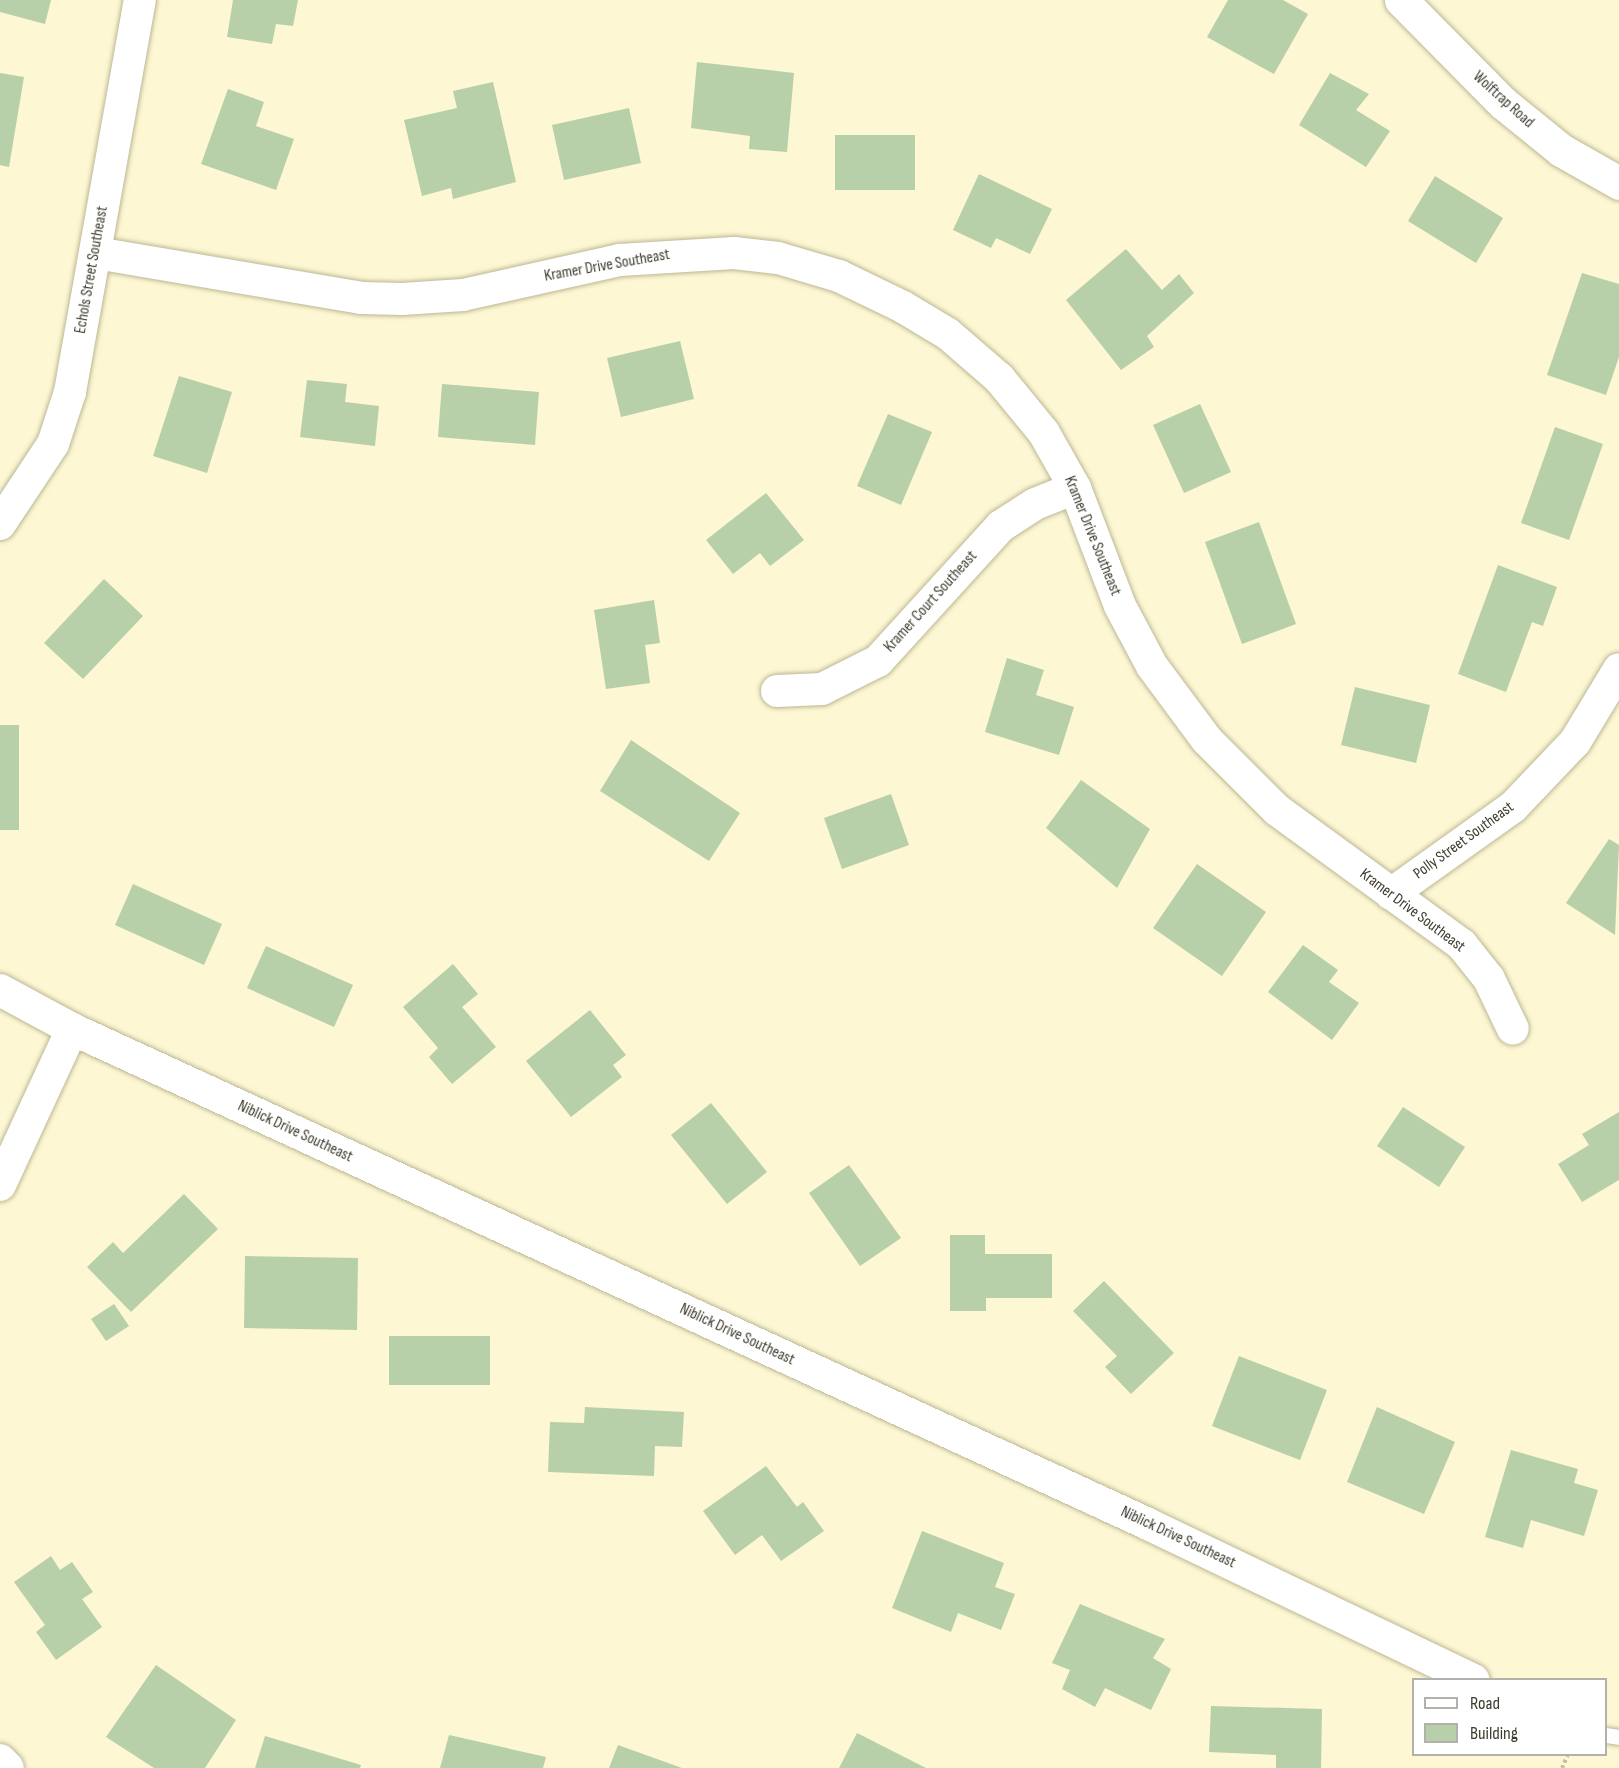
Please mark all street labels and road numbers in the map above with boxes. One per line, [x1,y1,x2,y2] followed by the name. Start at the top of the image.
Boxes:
[1468,68,1538,132] street label: Wolftrap Road
[71,205,113,335] street label: Echols Street Southeast
[543,246,671,286] street label: Kramer Drive Southeast
[1059,473,1125,599] street label: Kramer Drive Southeast
[880,547,982,657] street label: Kramer Court Southeast
[1410,798,1518,884] street label: Polly Street Southeast
[1355,865,1469,957] street label: Kramer Drive Southeast
[234,1097,356,1167] street label: Niblick Drive Southeast
[676,1300,798,1370] street label: Niblick Drive Southeast
[1117,1503,1239,1573] street label: Niblick Drive Southeast

